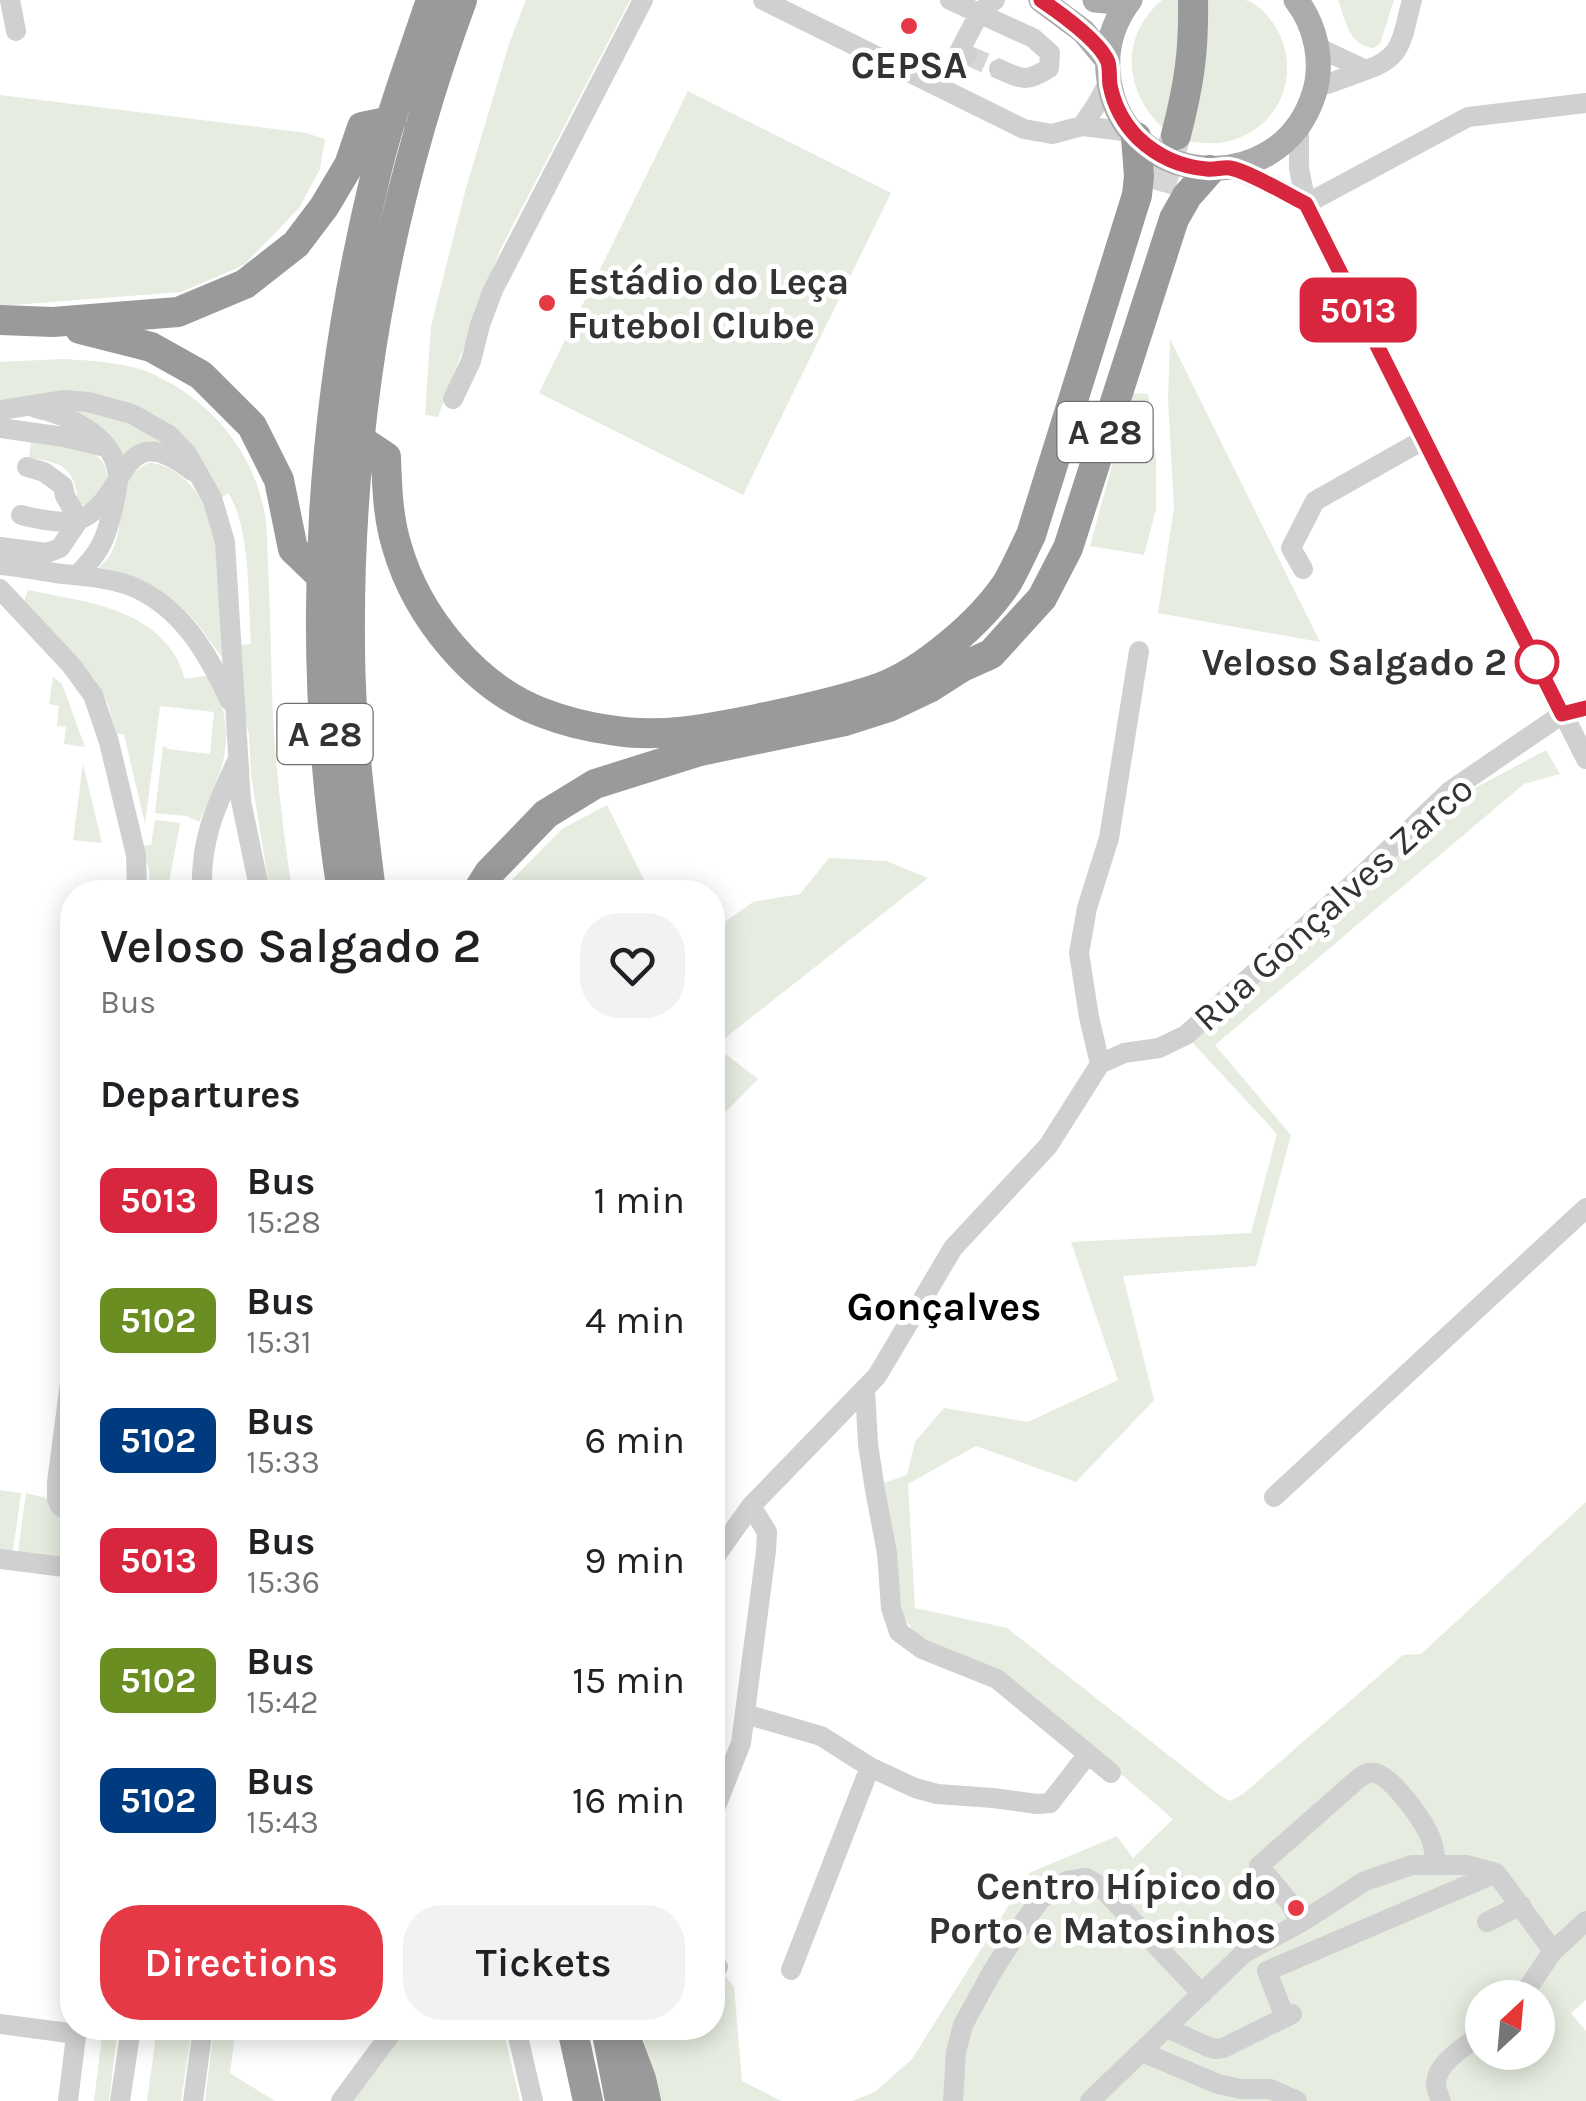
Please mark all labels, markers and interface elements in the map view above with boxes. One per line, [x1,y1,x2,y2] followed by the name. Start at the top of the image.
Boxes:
[898,15,920,37] marker: CEPSA
[851,43,967,88] place label: CEPSA
[567,259,849,348] place label: Estádio do Leça Futebol Clube
[1288,278,1428,342] line badge: 5013
[1320,290,1396,331] text: 5013
[536,292,558,314] marker: Estádio do Leça Futebol Clube
[1058,402,1152,462] road number: A 28
[1201,640,1507,685] place label: Veloso Salgado 2
[1516,641,1558,683] marker: Veloso Salgado 2
[278,704,372,764] road number: A 28
[1184,766,1482,1041] street label: Rua Gonçalves Zarco
[580,913,685,1018] button: heart
[100,918,481,974] text: Veloso Salgado 2
[100,984,156,1021] text: Bus
[100,1072,300,1117] text: Departures
[247,1159,315,1204] text: Bus
[594,1178,685,1223] text: 1 min
[120,1180,197,1221] text: 5013
[247,1204,321,1241] text: 15:28
[246,1279,315,1324] text: Bus
[847,1283,1041,1330] district label: Gonçalves
[585,1298,685,1343] text: 4 min
[120,1300,196,1341] text: 5102
[246,1324,312,1361] text: 15:31
[246,1399,315,1444] text: Bus
[584,1418,685,1463] text: 6 min
[120,1420,196,1461] text: 5102
[246,1444,320,1481] text: 15:33
[247,1519,315,1564] text: Bus
[584,1538,685,1583] text: 9 min
[120,1540,197,1581] text: 5013
[247,1564,320,1601] text: 15:36
[246,1639,315,1684] text: Bus
[572,1658,685,1703] text: 15 min
[120,1660,196,1701] text: 5102
[246,1684,319,1721] text: 15:42
[246,1759,315,1804] text: Bus
[572,1778,685,1823] text: 16 min
[120,1780,196,1821] text: 5102
[246,1804,319,1841] text: 15:43
[928,1864,1276,1953] place label: Centro Hípico do Porto e Matosinhos
[1285,1897,1307,1919] marker: Centro Hípico do Porto e Matosinhos
[100,1905,383,2020] button: Directions
[403,1905,685,2020] button: Tickets
[1465,1980,1555,2070] north arrow
[1465,1980,1555,2070] map controls

